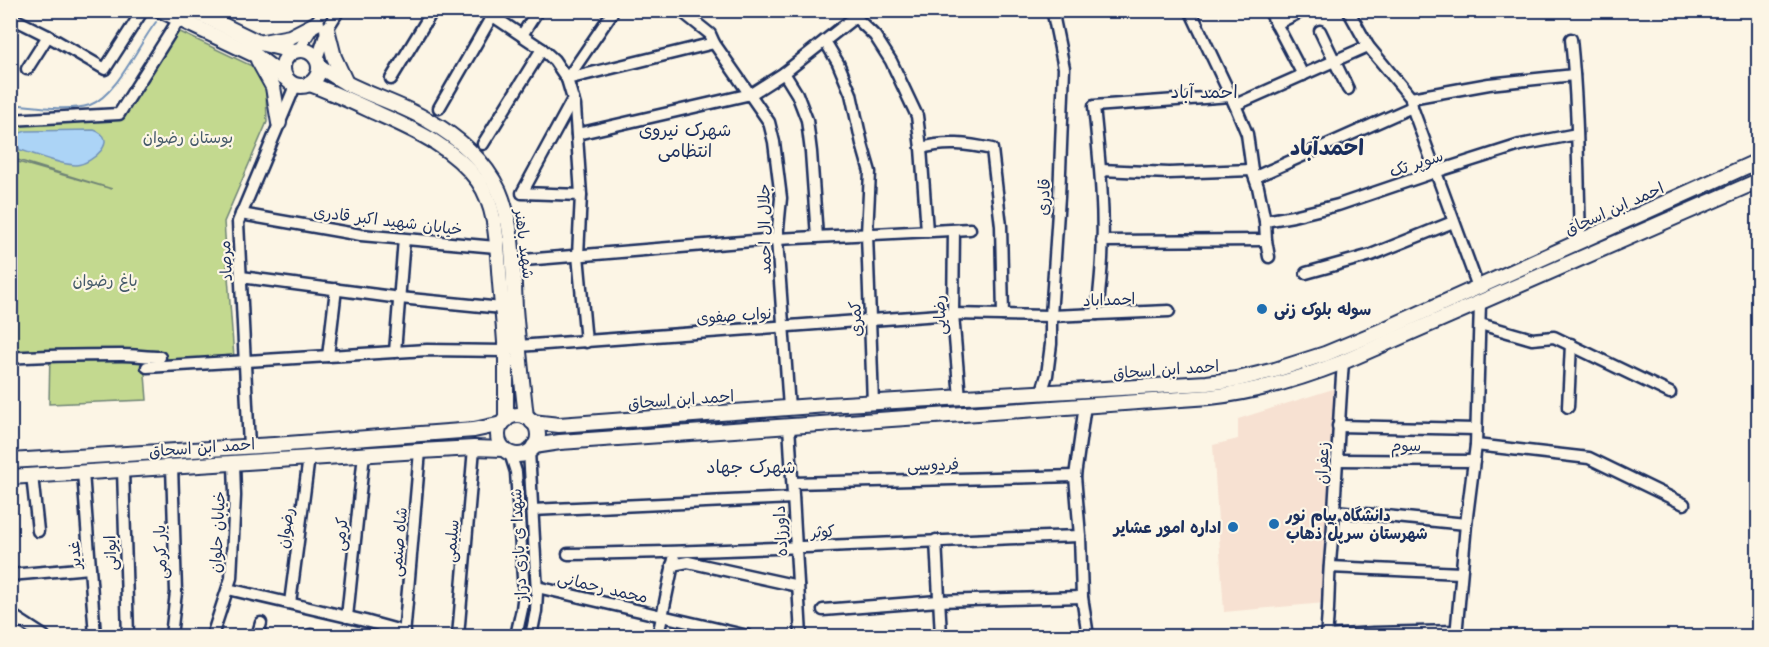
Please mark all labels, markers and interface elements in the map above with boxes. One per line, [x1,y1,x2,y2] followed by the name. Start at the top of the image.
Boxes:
[1170,80,1238,104] district label: احمد آباد
[639,118,731,163] district label: شهرک نیروی انتظامی
[143,127,233,148] park label: بوستان رضوان
[1290,133,1364,162] district label: احمدآباد
[1387,145,1446,182] street label: سوپر تک
[1561,177,1667,240] street label: احمد ابن اسحاق
[1032,178,1055,216] street label: قادری
[753,183,776,275] street label: جلال ال احمد
[312,201,464,240] street label: خیابان شهید اکبر قادری
[510,206,539,280] street label: شهید باهنر
[214,240,237,282] street label: مرصاد
[72,270,138,292] park label: باغ رضوان
[1083,288,1136,311] street label: احمداباد
[928,295,951,335] street label: رضایی
[1274,299,1371,321] place label: سوله بلوک زنی
[844,301,867,337] street label: کمری
[696,302,772,329] street label: نواب صفوی
[1255,302,1269,316] marker: سوله بلوک زنی
[1112,355,1220,384] street label: احمد ابن اسحاق
[627,385,735,414] street label: احمد ابن اسحاق
[148,433,256,462] street label: احمد ابن اسحاق
[1391,435,1421,458] street label: سوم
[1311,441,1334,485] street label: زعفران
[907,454,959,475] street label: فردوسی
[706,455,796,479] district label: شهرک جهاد
[505,488,532,604] street label: شهدا ی بازی دراز
[205,491,230,573] street label: خیابان حلوان
[769,505,792,557] street label: داورزاده
[1285,505,1428,544] place label: دانشگاه پیام نور شهرستان سرپل ذهاب
[272,506,299,550] street label: رضوان
[385,506,412,578] street label: شاه صنمی
[328,516,353,552] street label: کرمی
[1112,517,1221,538] place label: اداره امور عشایر
[1267,517,1281,531] marker: دانشگاه پیام نور شهرستان سرپل ذهاب
[439,519,464,564] street label: سلیمی
[808,520,836,543] street label: کوثر
[1226,520,1240,534] marker: اداره امور عشایر
[149,524,172,580] street label: یار کرمی
[99,535,122,571] street label: ایوانی
[63,540,86,572] street label: غدیر
[556,567,650,608] street label: محمد رحمانی

